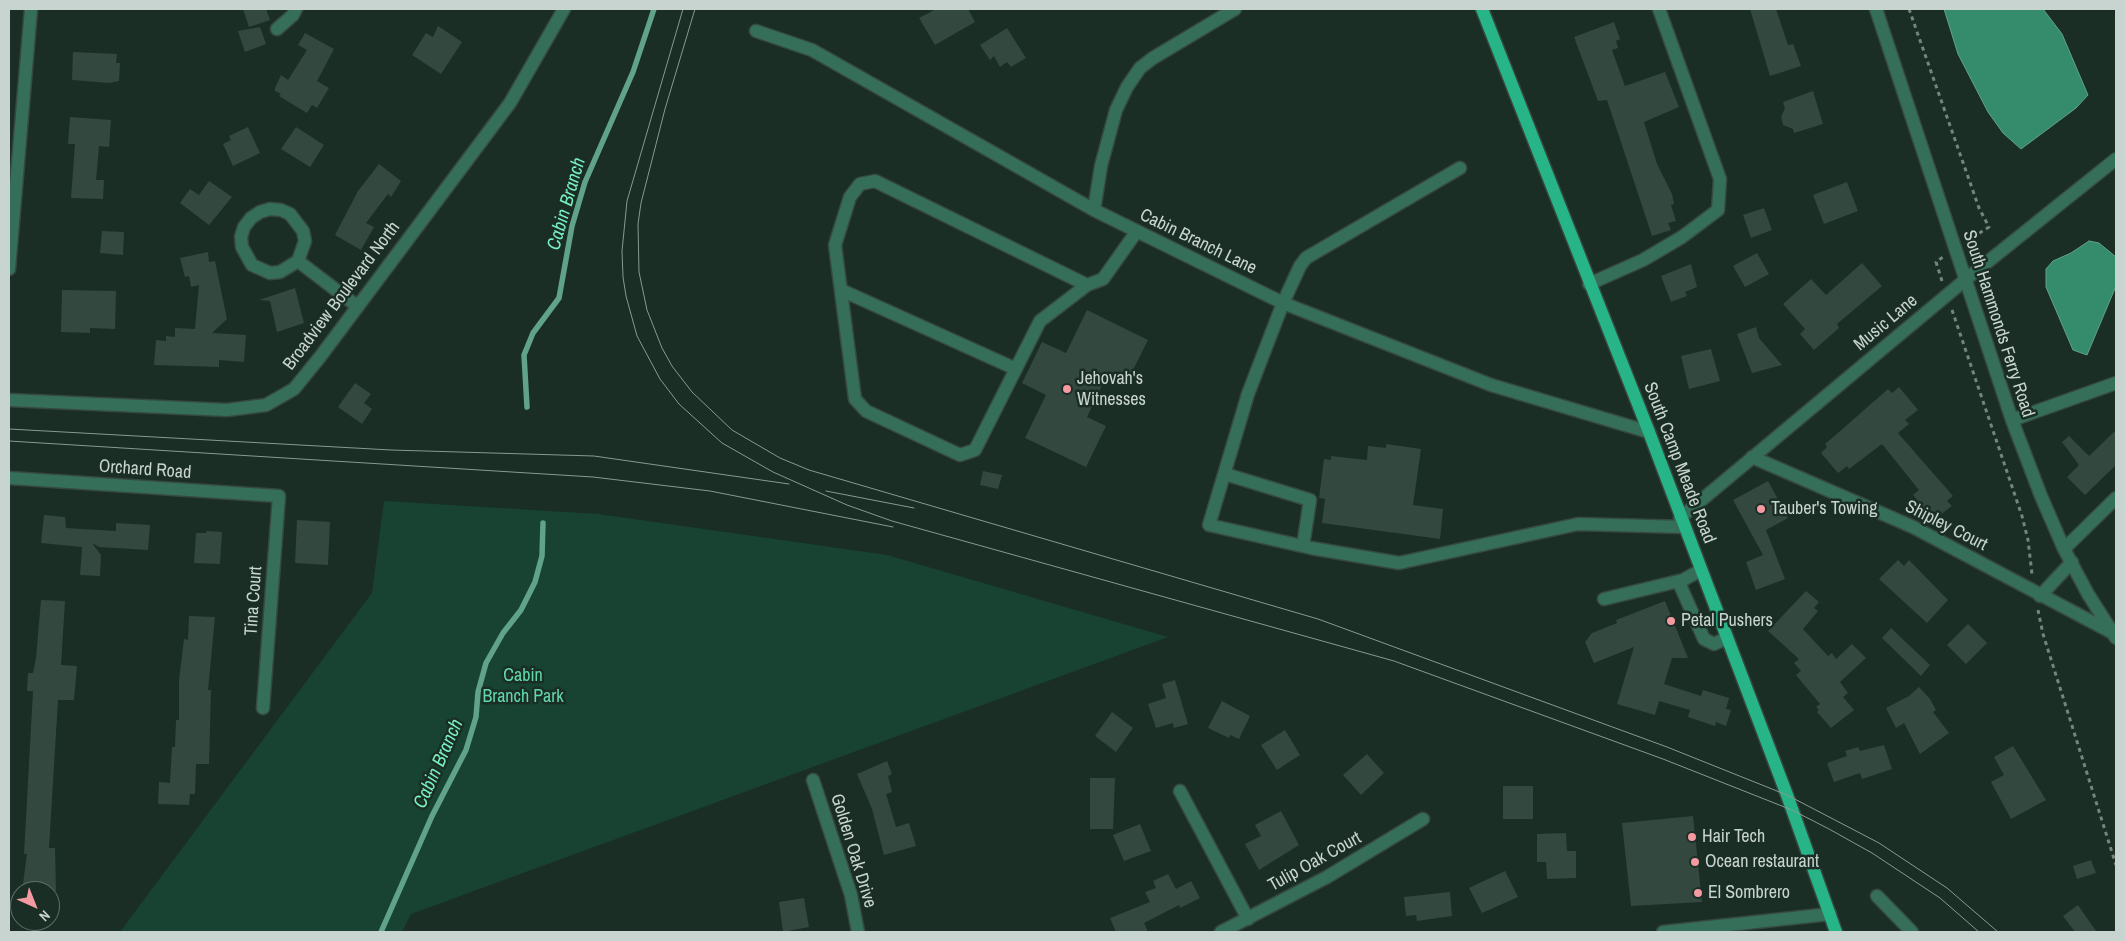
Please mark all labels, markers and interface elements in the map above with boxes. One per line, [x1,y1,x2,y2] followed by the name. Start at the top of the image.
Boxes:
[543,155,591,253] water label: Cabin Branch
[1136,204,1260,280] street label: Cabin Branch Lane
[279,217,405,375] street label: Broadview Boulevard North
[1958,228,2038,420] street label: South Hammonds Ferry Road
[1850,290,1922,356] street label: Music Lane
[1077,368,1146,410] place label: Jehovah's Witnesses
[1638,379,1720,547] street label: South Camp Meade Road
[1061,383,1073,395] marker: Jehovah's Witnesses
[98,456,192,484] street label: Orchard Road
[1901,496,1991,556] street label: Shipley Court
[1771,498,1877,520] place label: Tauber's Towing
[1755,503,1767,515] marker: Tauber's Towing
[241,566,267,636] street label: Tina Court
[1681,610,1773,632] place label: Petal Pushers
[1665,615,1677,627] marker: Petal Pushers
[482,665,564,708] park label: Cabin Branch Park
[409,716,469,812] water label: Cabin Branch
[825,791,881,911] street label: Golden Oak Drive
[1702,826,1765,848] place label: Hair Tech
[1265,828,1365,896] street label: Tulip Oak Court
[1686,831,1698,843] marker: Hair Tech
[1705,851,1819,873] place label: Ocean restaurant
[1689,856,1701,868] marker: Ocean restaurant
[10,881,60,931] north arrow
[1708,882,1790,904] place label: El Sombrero
[1692,887,1704,899] marker: El Sombrero
[35,907,54,925] text: N

